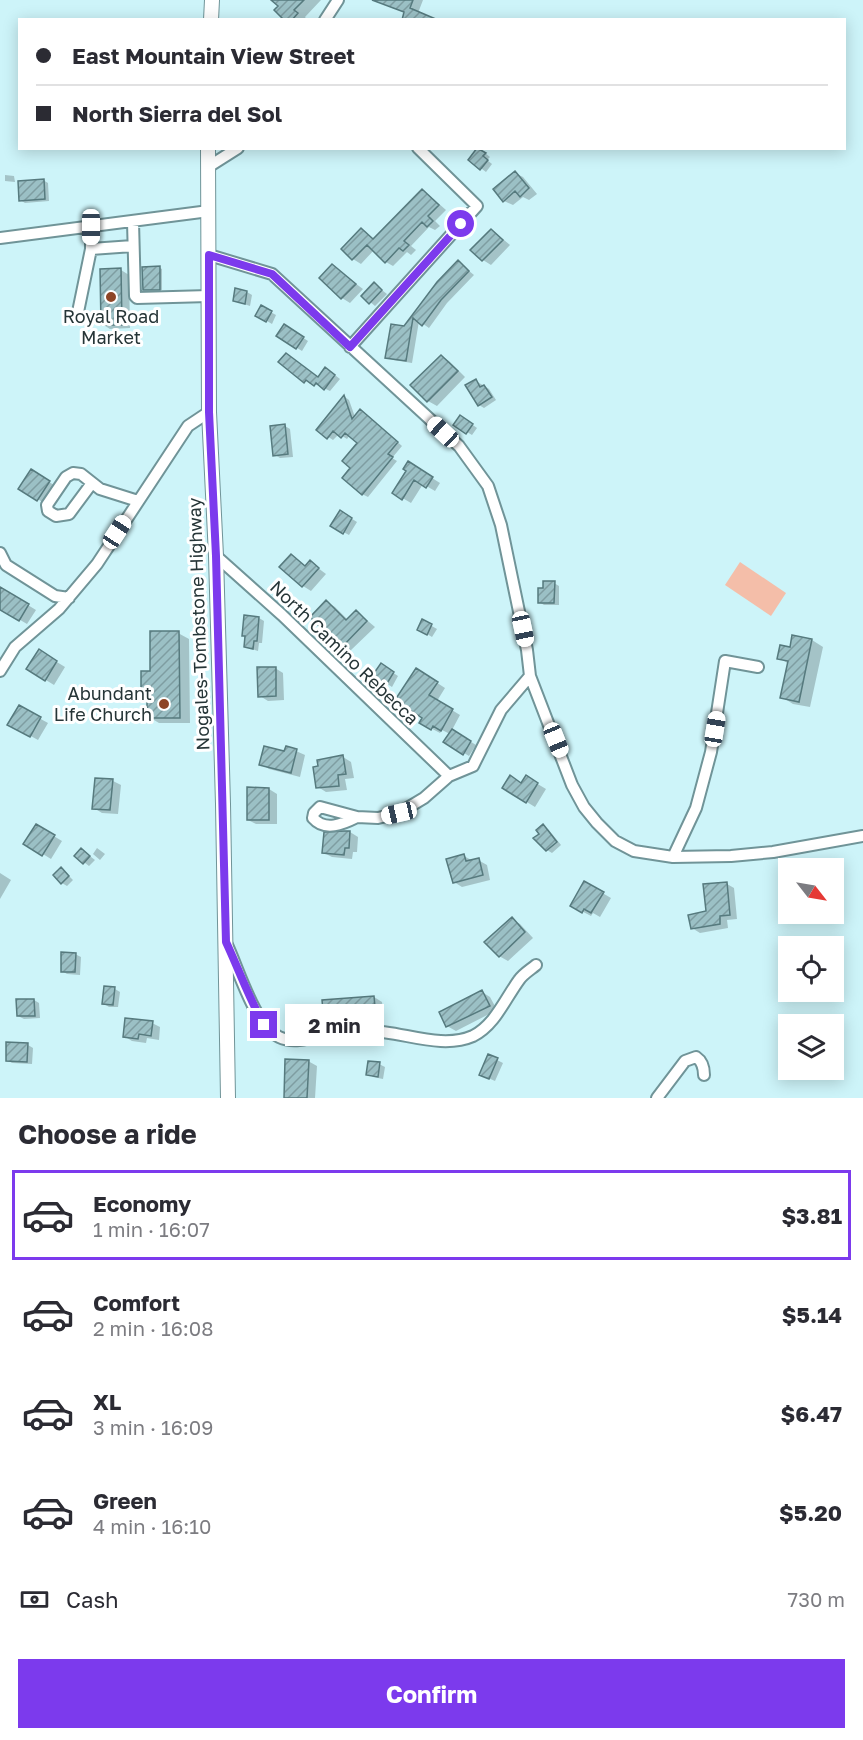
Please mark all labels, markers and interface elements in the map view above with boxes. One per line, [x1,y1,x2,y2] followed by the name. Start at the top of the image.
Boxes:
[72,42,355,69] text: East Mountain View Street
[72,100,282,127] text: North Sierra del Sol
[82,209,100,245] car
[447,210,474,237] route start
[104,290,118,304] marker: Royal Road Market
[63,305,159,348] place label: Royal Road Market
[424,413,462,451] car
[183,497,213,751] street label: Nogales-Tombstone Highway
[100,512,134,552] car
[266,576,424,729] street label: North Camino Rebecca
[510,610,536,648] car
[54,682,152,725] place label: Abundant Life Church
[157,697,171,711] marker: Abundant Life Church
[703,710,727,748] car
[541,720,571,760] car
[379,800,419,826] car
[778,858,844,924] north arrow
[778,858,844,1080] map controls
[778,936,844,1002] button: locate
[285,1004,384,1046] callout: 2 min
[250,1011,277,1038] route end
[308,1013,361,1037] text: 2 min
[778,1014,844,1080] button: layers
[18,1118,197,1150] text: Choose a ride
[21,1188,75,1242] icon: car
[93,1190,191,1217] text: Economy
[781,1202,842,1229] text: $3.81
[93,1217,210,1241] text: 1 min · 16:07
[21,1287,75,1341] icon: car
[93,1289,180,1316] text: Comfort
[782,1301,842,1328] text: $5.14
[93,1316,213,1340] text: 2 min · 16:08
[21,1386,75,1440] icon: car
[93,1388,121,1415] text: XL
[781,1400,842,1427] text: $6.47
[93,1415,213,1439] text: 3 min · 16:09
[21,1485,75,1539] icon: car
[93,1487,157,1514] text: Green
[779,1499,842,1526] text: $5.20
[93,1514,211,1538] text: 4 min · 16:10
[18,1583,51,1616] icon: cash
[66,1586,119,1613] text: Cash
[788,1587,845,1611] text: 730 m
[18,1659,845,1728] button: Confirm

